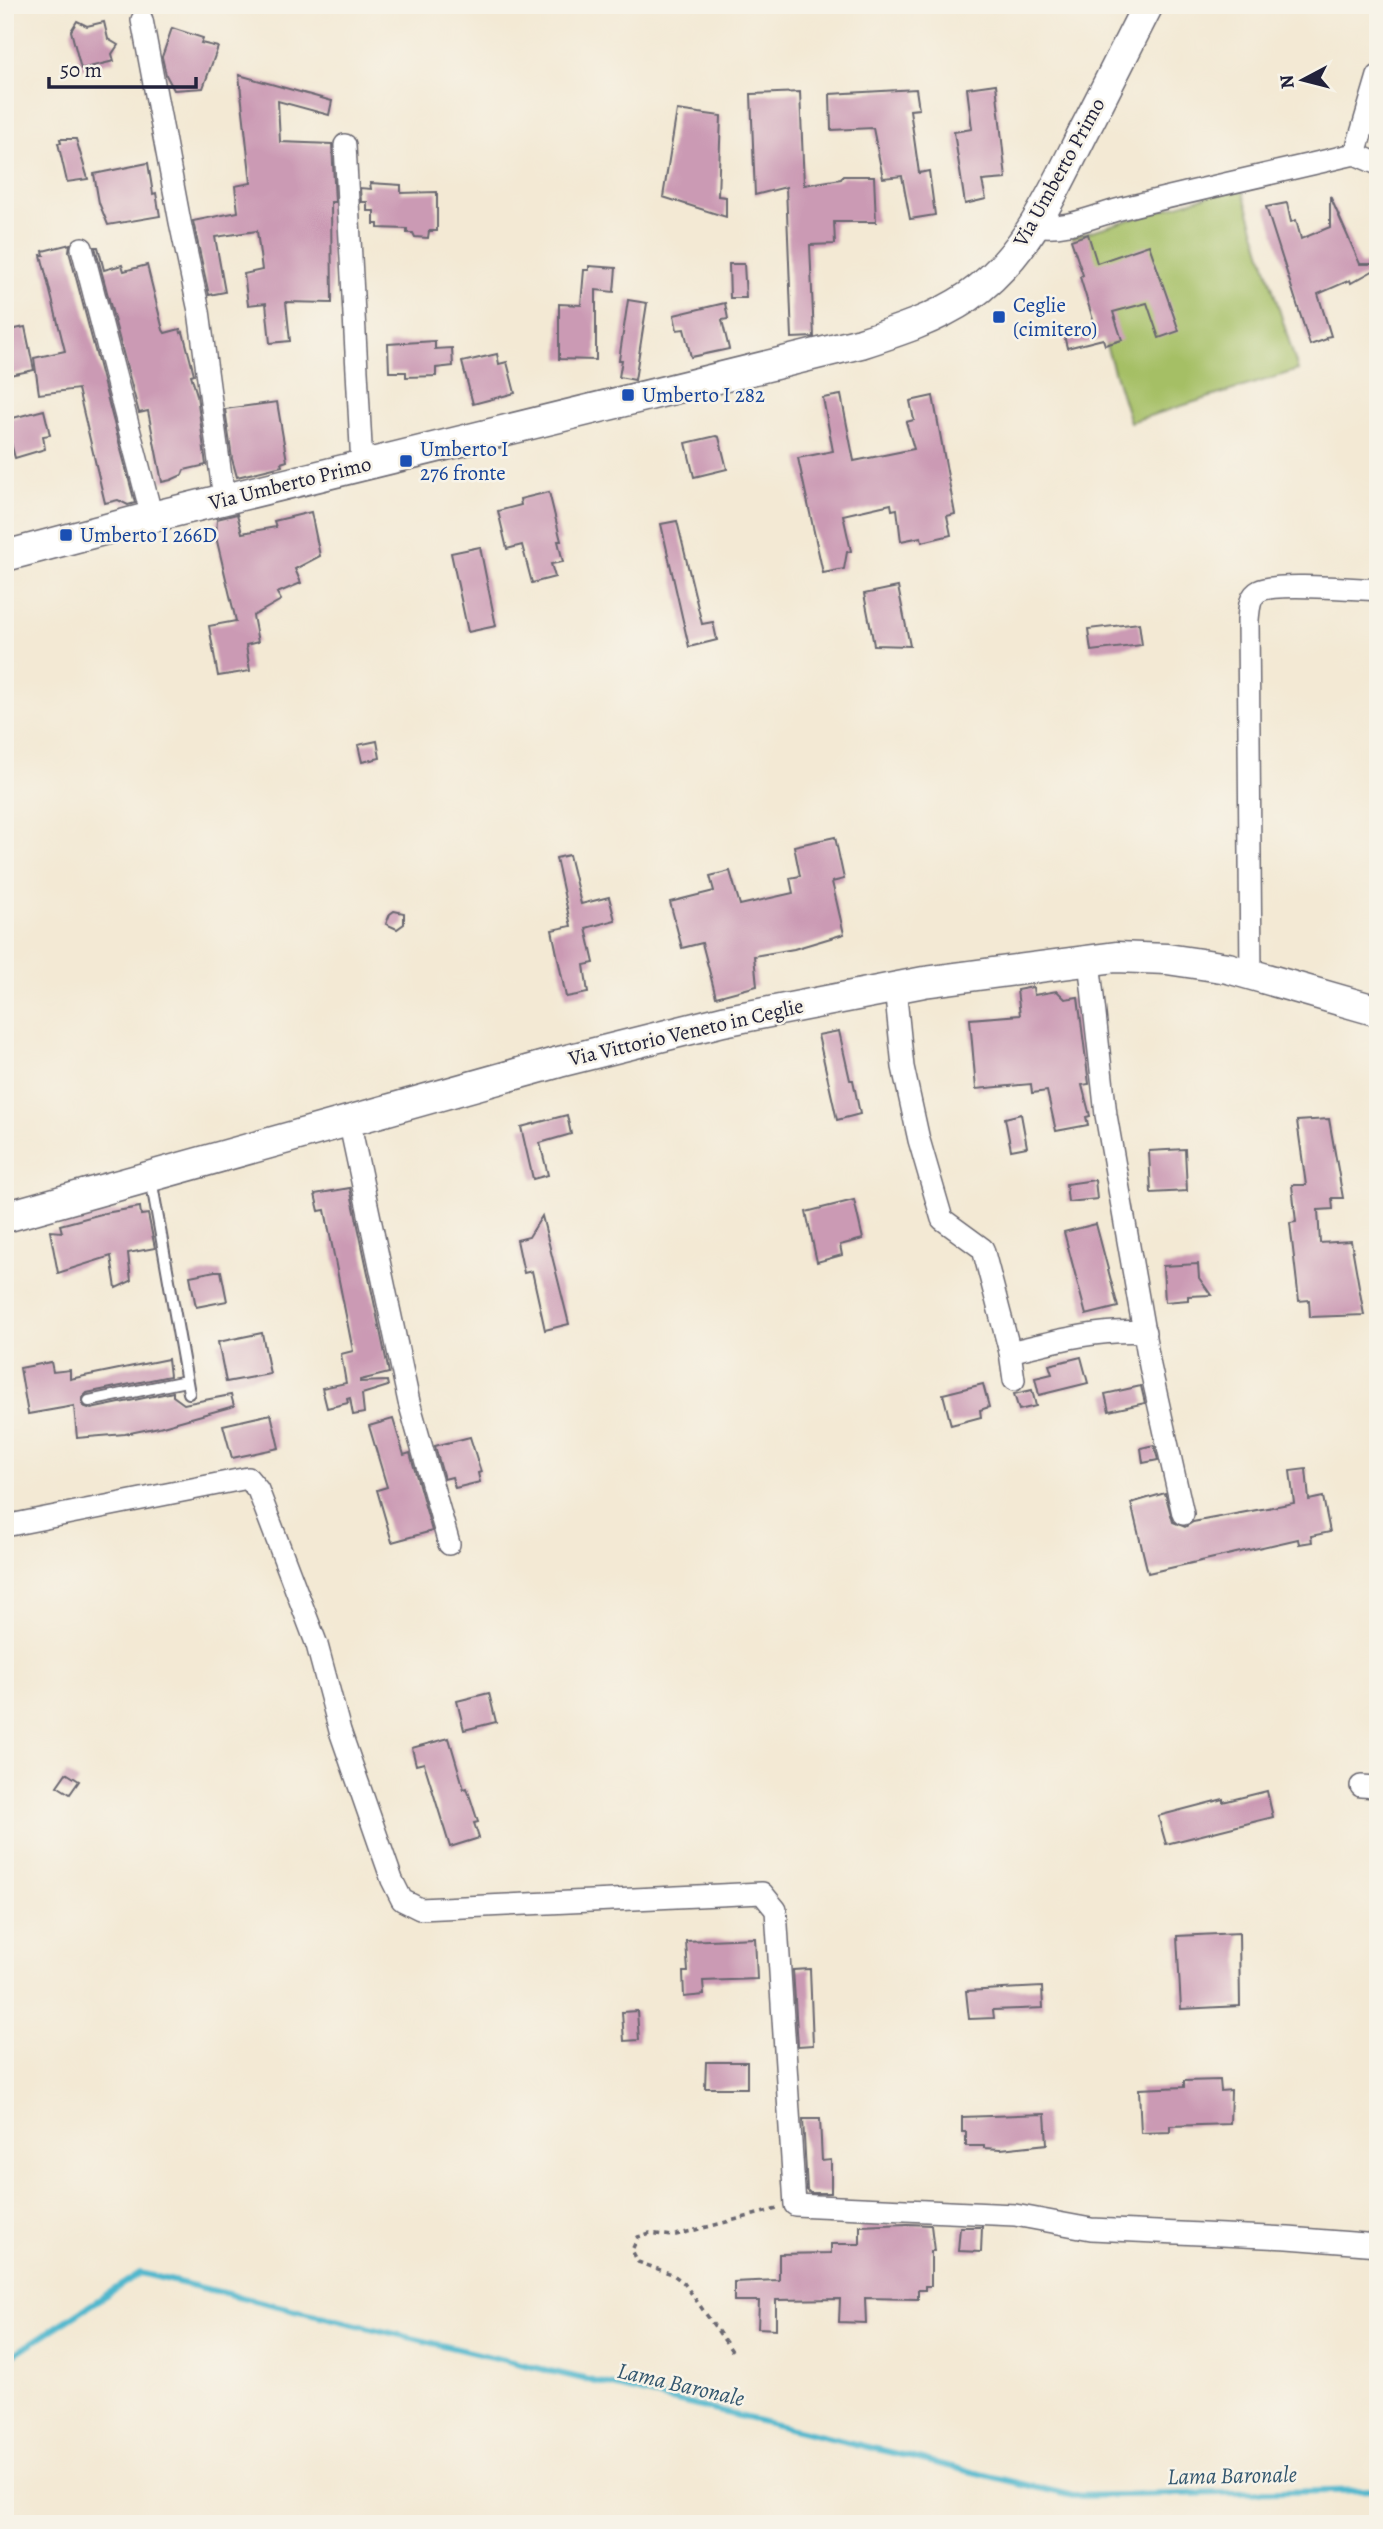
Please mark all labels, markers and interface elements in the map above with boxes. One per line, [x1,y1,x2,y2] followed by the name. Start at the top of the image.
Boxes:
[49,46,196,90] scale bar
[1268,46,1338,116] north arrow
[60,56,102,84] text: 50 m
[1273,73,1301,90] text: N
[1006,93,1112,252] street label: Via Umberto Primo
[1013,291,1097,343] place label: Ceglie (cimitero)
[991,309,1007,325] marker: Ceglie (cimitero)
[642,381,765,409] place label: Umberto I 282
[620,387,636,403] marker: Umberto I 282
[420,435,509,487] place label: Umberto I 276 fronte
[205,449,374,517] street label: Via Umberto Primo
[398,453,414,469] marker: Umberto I 276 fronte
[80,521,217,549] place label: Umberto I 266D
[58,527,74,543] marker: Umberto I 266D
[565,991,806,1073] street label: Via Vittorio Veneto in Ceglie
[614,2355,748,2414] water label: Lama Baronale
[1167,2459,1297,2492] water label: Lama Baronale

